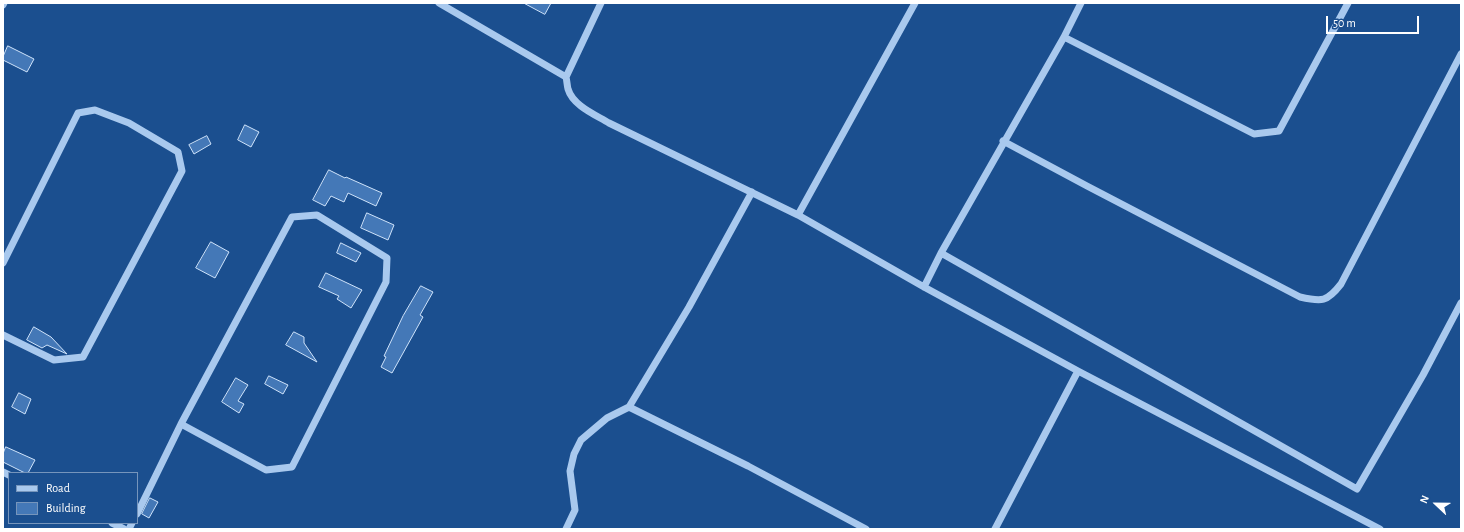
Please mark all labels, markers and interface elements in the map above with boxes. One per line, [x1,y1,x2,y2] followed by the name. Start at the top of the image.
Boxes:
[1328,8,1421,34] scale bar
[1333,17,1356,29] text: 50 m
[8,472,138,524] legend
[46,482,70,494] text: Road
[1416,484,1456,524] north arrow
[1418,494,1431,505] text: N
[46,502,86,514] text: Building

